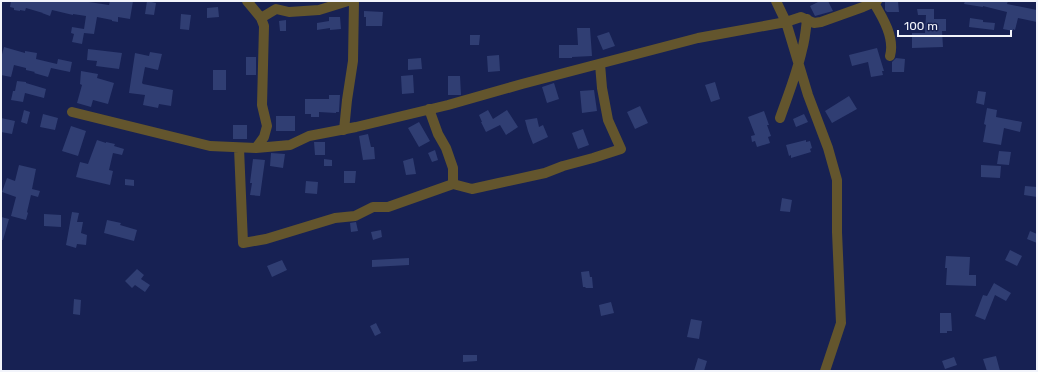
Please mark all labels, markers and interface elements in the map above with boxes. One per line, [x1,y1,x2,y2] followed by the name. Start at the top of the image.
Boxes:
[898,12,1011,38] scale bar
[904,19,938,33] text: 100 m

